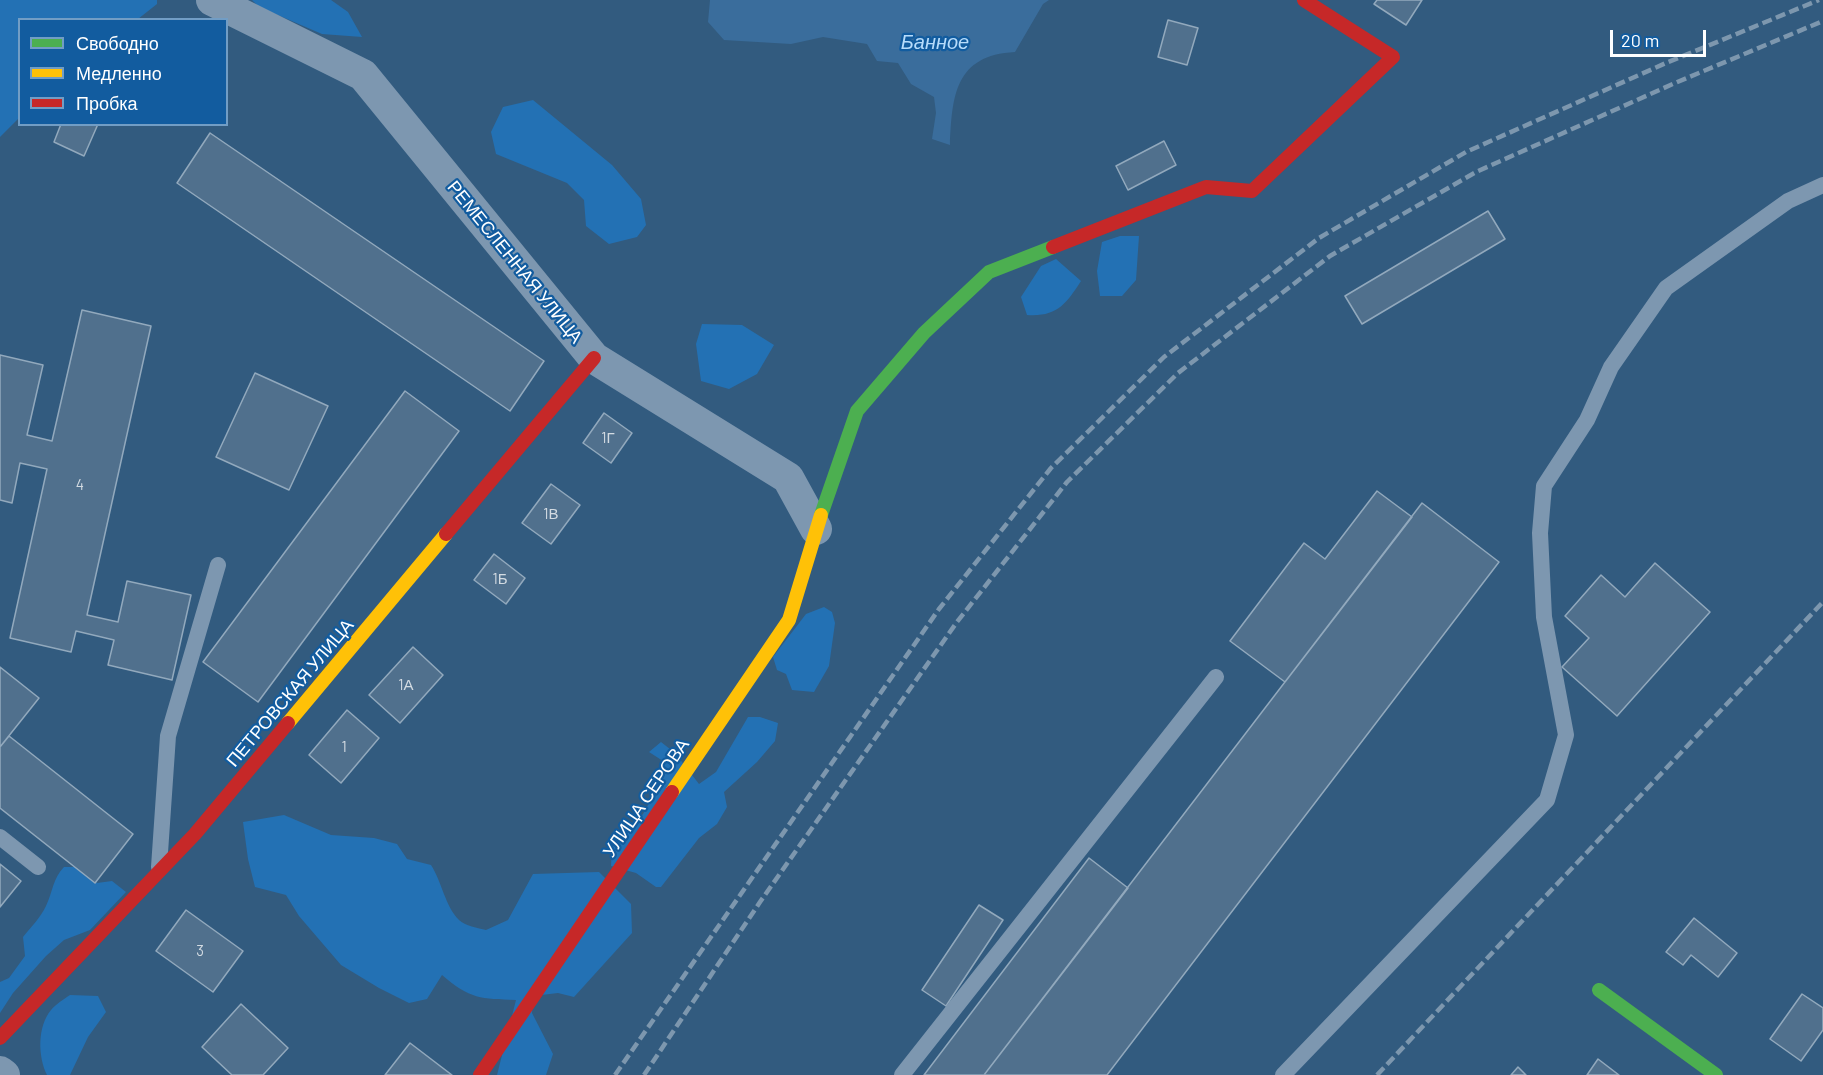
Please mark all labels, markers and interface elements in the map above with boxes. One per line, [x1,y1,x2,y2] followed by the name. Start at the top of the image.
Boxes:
[18,18,228,126] legend
[1613,18,1709,56] scale bar
[1621,29,1659,51] text: 20 m
[901,30,969,54] water label: Банное
[76,32,159,54] text: Свободно
[76,62,162,84] text: Медленно
[76,92,138,114] text: Пробка
[443,176,587,348] street label: РЕМЕСЛЕННАЯ УЛИЦА
[601,429,615,447] house number: 1Г
[76,476,84,494] house number: 4
[543,505,559,523] house number: 1В
[492,570,508,588] house number: 1Б
[222,615,358,771] street label: ПЕТРОВСКАЯ УЛИЦА
[398,676,414,694] house number: 1А
[598,735,694,861] street label: УЛИЦА СЕРОВА
[341,738,347,756] house number: 1
[196,942,204,960] house number: 3

